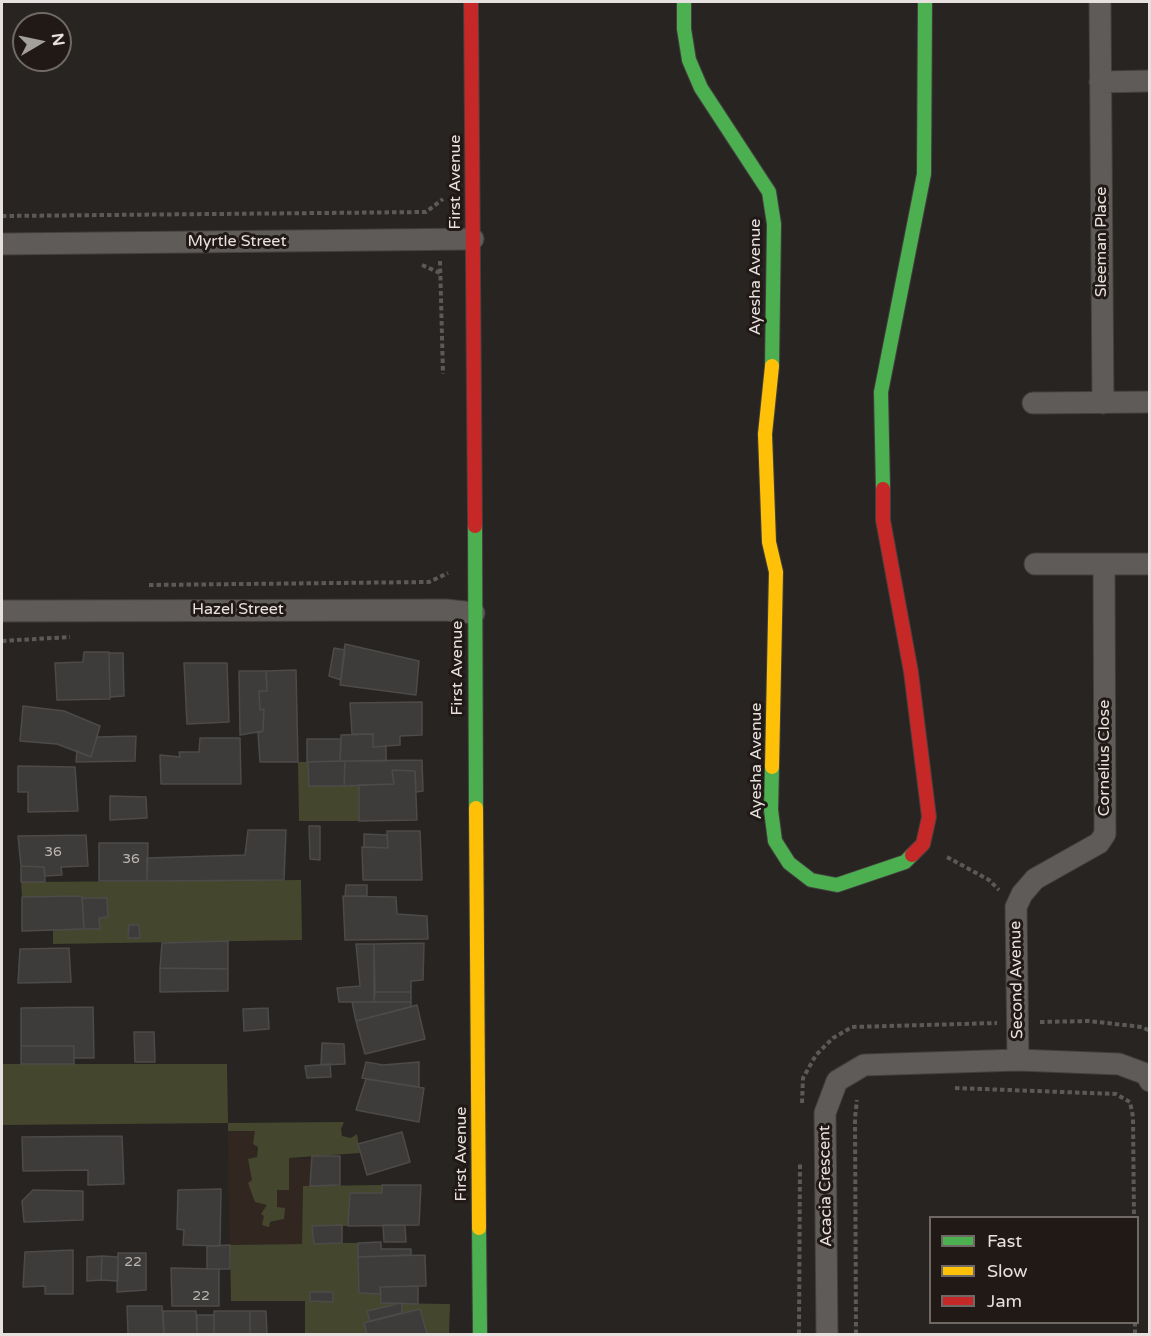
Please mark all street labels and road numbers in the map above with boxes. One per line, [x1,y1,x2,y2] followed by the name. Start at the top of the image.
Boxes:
[446,135,466,229] street label: First Avenue
[1092,187,1112,297] street label: Sleeman Place
[746,219,766,335] street label: Ayesha Avenue
[187,232,287,252] street label: Myrtle Street
[192,600,284,620] street label: Hazel Street
[448,621,468,715] street label: First Avenue
[1095,700,1115,816] street label: Cornelius Close
[747,703,767,819] street label: Ayesha Avenue
[1006,921,1028,1039] street label: Second Avenue
[452,1107,472,1201] street label: First Avenue
[815,1125,837,1247] street label: Acacia Crescent

